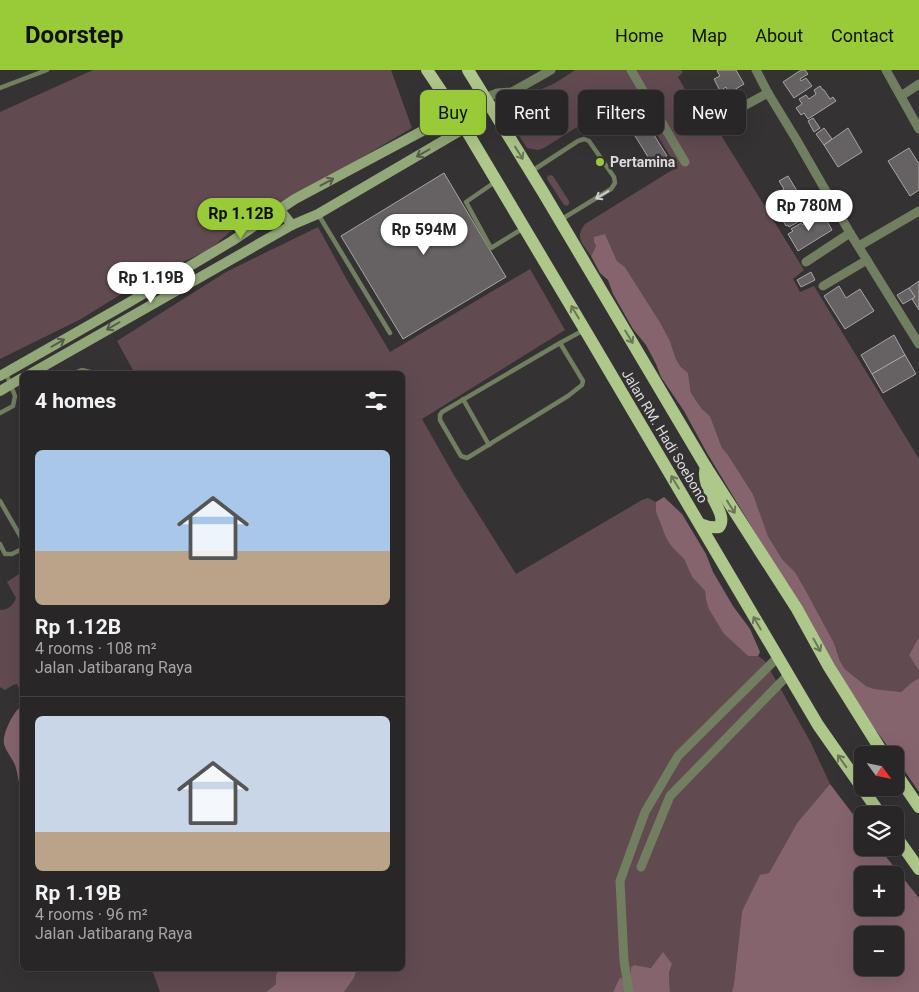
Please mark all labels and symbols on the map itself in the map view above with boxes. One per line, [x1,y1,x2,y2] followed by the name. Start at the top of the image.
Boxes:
[514,145,524,159] one-way arrow
[416,148,430,158] one-way arrow
[610,154,676,170] place label: Pertamina
[594,156,606,168] marker: Pertamina
[320,176,334,186] one-way arrow
[596,190,610,200] one-way arrow
[763,190,855,232] pin: Rp 780M
[189,198,293,240] pin: Rp 1.12B
[378,214,470,256] pin: Rp 594M
[99,262,203,304] pin: Rp 1.19B
[569,306,579,320] one-way arrow
[107,322,121,332] one-way arrow
[625,330,635,344] one-way arrow
[51,337,65,347] one-way arrow
[619,366,711,506] street label: Jalan RM. Hadi Soebono
[670,476,680,490] one-way arrow
[726,499,736,513] one-way arrow
[752,616,762,630] one-way arrow
[812,637,822,651] one-way arrow
[854,746,904,796] north arrow
[837,754,847,768] one-way arrow

